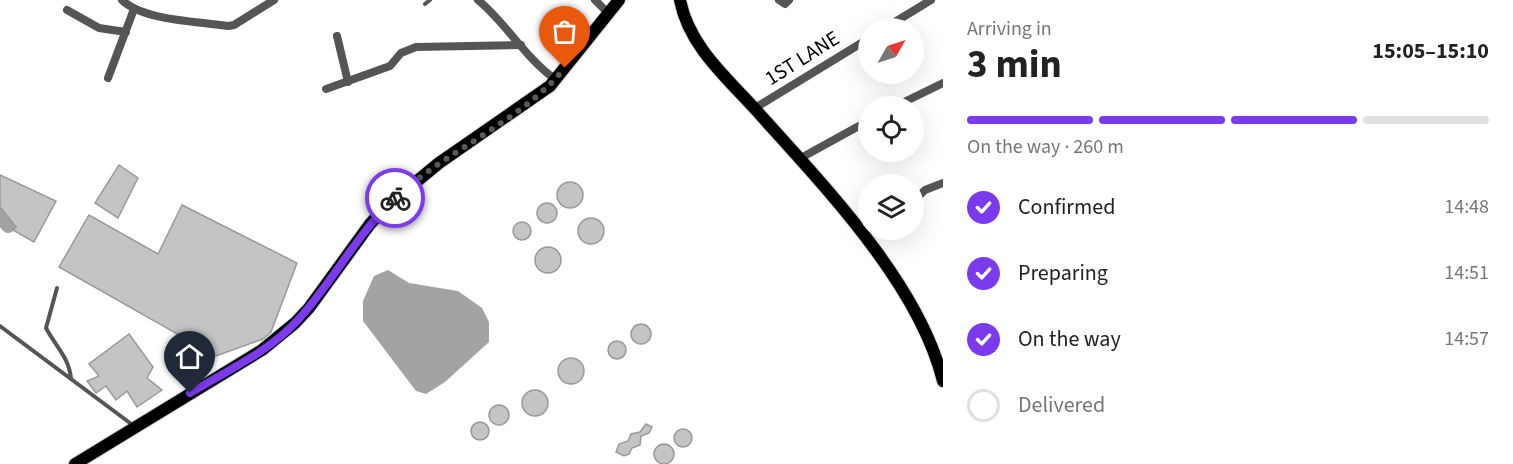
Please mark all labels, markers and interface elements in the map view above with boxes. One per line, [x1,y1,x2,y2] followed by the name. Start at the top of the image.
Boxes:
[539,6,590,68] pin
[548,15,581,48] icon: bag
[967,15,1052,43] text: Arriving in
[858,18,924,84] north arrow
[858,18,924,240] map controls
[759,23,845,93] street label: 1ST LANE
[1372,35,1489,67] text: 15:05–15:10
[967,37,1062,93] text: 3 min
[858,96,924,162] button: locate
[967,133,1124,161] text: On the way · 260 m
[365,168,425,228] courier
[858,174,924,240] button: layers
[379,182,412,215] icon: bike
[967,191,1000,224] icon: check
[1018,191,1115,223] text: Confirmed
[1444,193,1489,221] text: 14:48
[967,257,1000,290] icon: check
[1018,257,1108,289] text: Preparing
[1444,259,1489,287] text: 14:51
[967,323,1000,356] icon: check
[1018,323,1121,355] text: On the way
[1444,325,1489,353] text: 14:57
[164,331,215,393] pin
[173,340,206,373] icon: home
[1018,389,1105,421] text: Delivered

